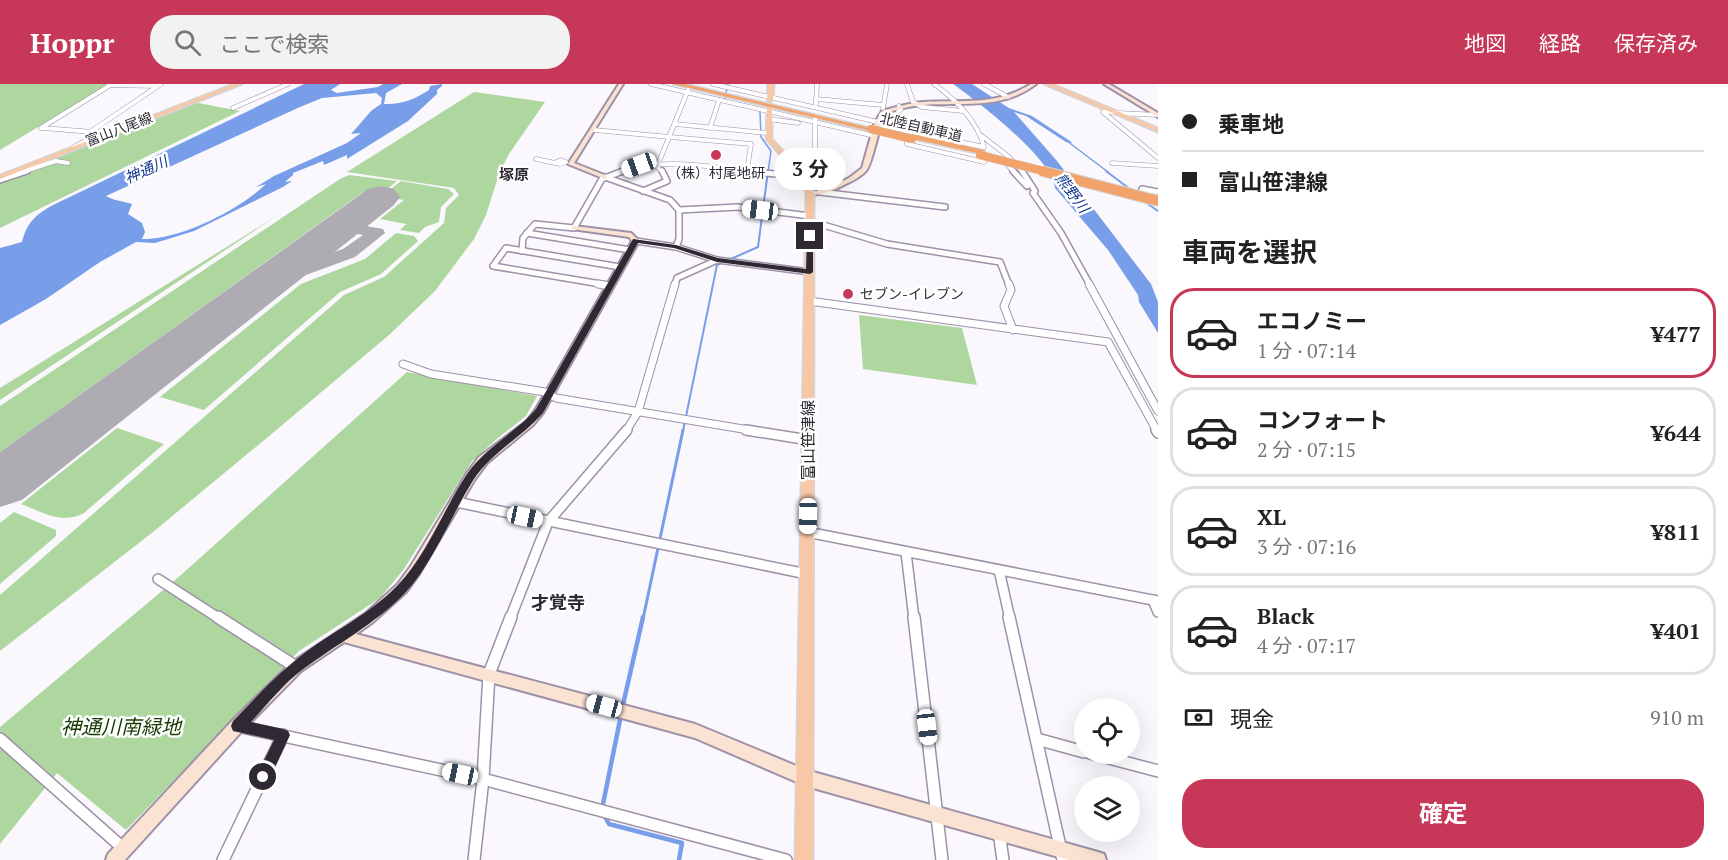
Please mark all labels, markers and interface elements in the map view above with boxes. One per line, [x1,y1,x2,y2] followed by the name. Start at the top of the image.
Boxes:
[150,15,570,69] search box
[30,24,114,61] text: Hoppr
[171,26,204,59] icon: search
[219,29,329,58] text: ここで検索
[1464,29,1506,57] text: 地図
[1539,29,1581,57] text: 経路
[1614,29,1698,57] text: 保存済み
[83,107,155,150] street label: 富山八尾線
[878,108,964,145] street label: 北陸自動車道
[1218,109,1284,138] text: 乗車地
[709,148,723,162] marker: （株）村尾地研
[774,149,846,191] callout: 3 分
[121,150,172,187] water label: 神通川
[619,150,659,180] car
[792,155,828,182] text: 3 分
[667,163,765,182] place label: （株）村尾地研
[499,164,529,184] district label: 塚原
[1218,167,1328,196] text: 富山笹津線
[1051,168,1096,218] water label: 熊野川
[741,199,779,221] car
[796,222,823,249] route end
[1182,234,1317,270] text: 車両を選択
[860,284,964,303] place label: セブン-イレブン
[841,287,855,301] marker: セブン-イレブン
[1185,306,1239,360] icon: car
[1257,306,1367,335] text: エコノミー
[1651,319,1701,348] text: ¥477
[1257,337,1356,364] text: 1 分 · 07:14
[797,400,819,480] street label: 富山笹津線
[1185,405,1239,459] icon: car
[1257,405,1388,434] text: コンフォート
[1651,418,1701,447] text: ¥644
[1257,436,1356,463] text: 2 分 · 07:15
[799,498,817,534] car
[1257,502,1286,531] text: XL
[506,504,544,530] car
[1185,504,1239,558] icon: car
[1651,517,1701,546] text: ¥811
[1257,533,1356,560] text: 3 分 · 07:16
[531,590,585,614] district label: 才覚寺
[1257,601,1314,630] text: Black
[1185,603,1239,657] icon: car
[1651,616,1701,645] text: ¥401
[1257,632,1356,659] text: 4 分 · 07:17
[584,693,624,719] car
[1074,698,1140,842] map controls
[1074,698,1140,764] button: locate
[1182,701,1215,734] icon: cash
[1230,704,1274,733] text: 現金
[1650,704,1704,731] text: 910 m
[916,708,938,746] car
[61,713,183,740] park label: 神通川南緑地
[441,761,479,787] car
[249,763,276,790] route start
[1074,776,1140,842] button: layers
[1182,779,1704,848] button: 確定

